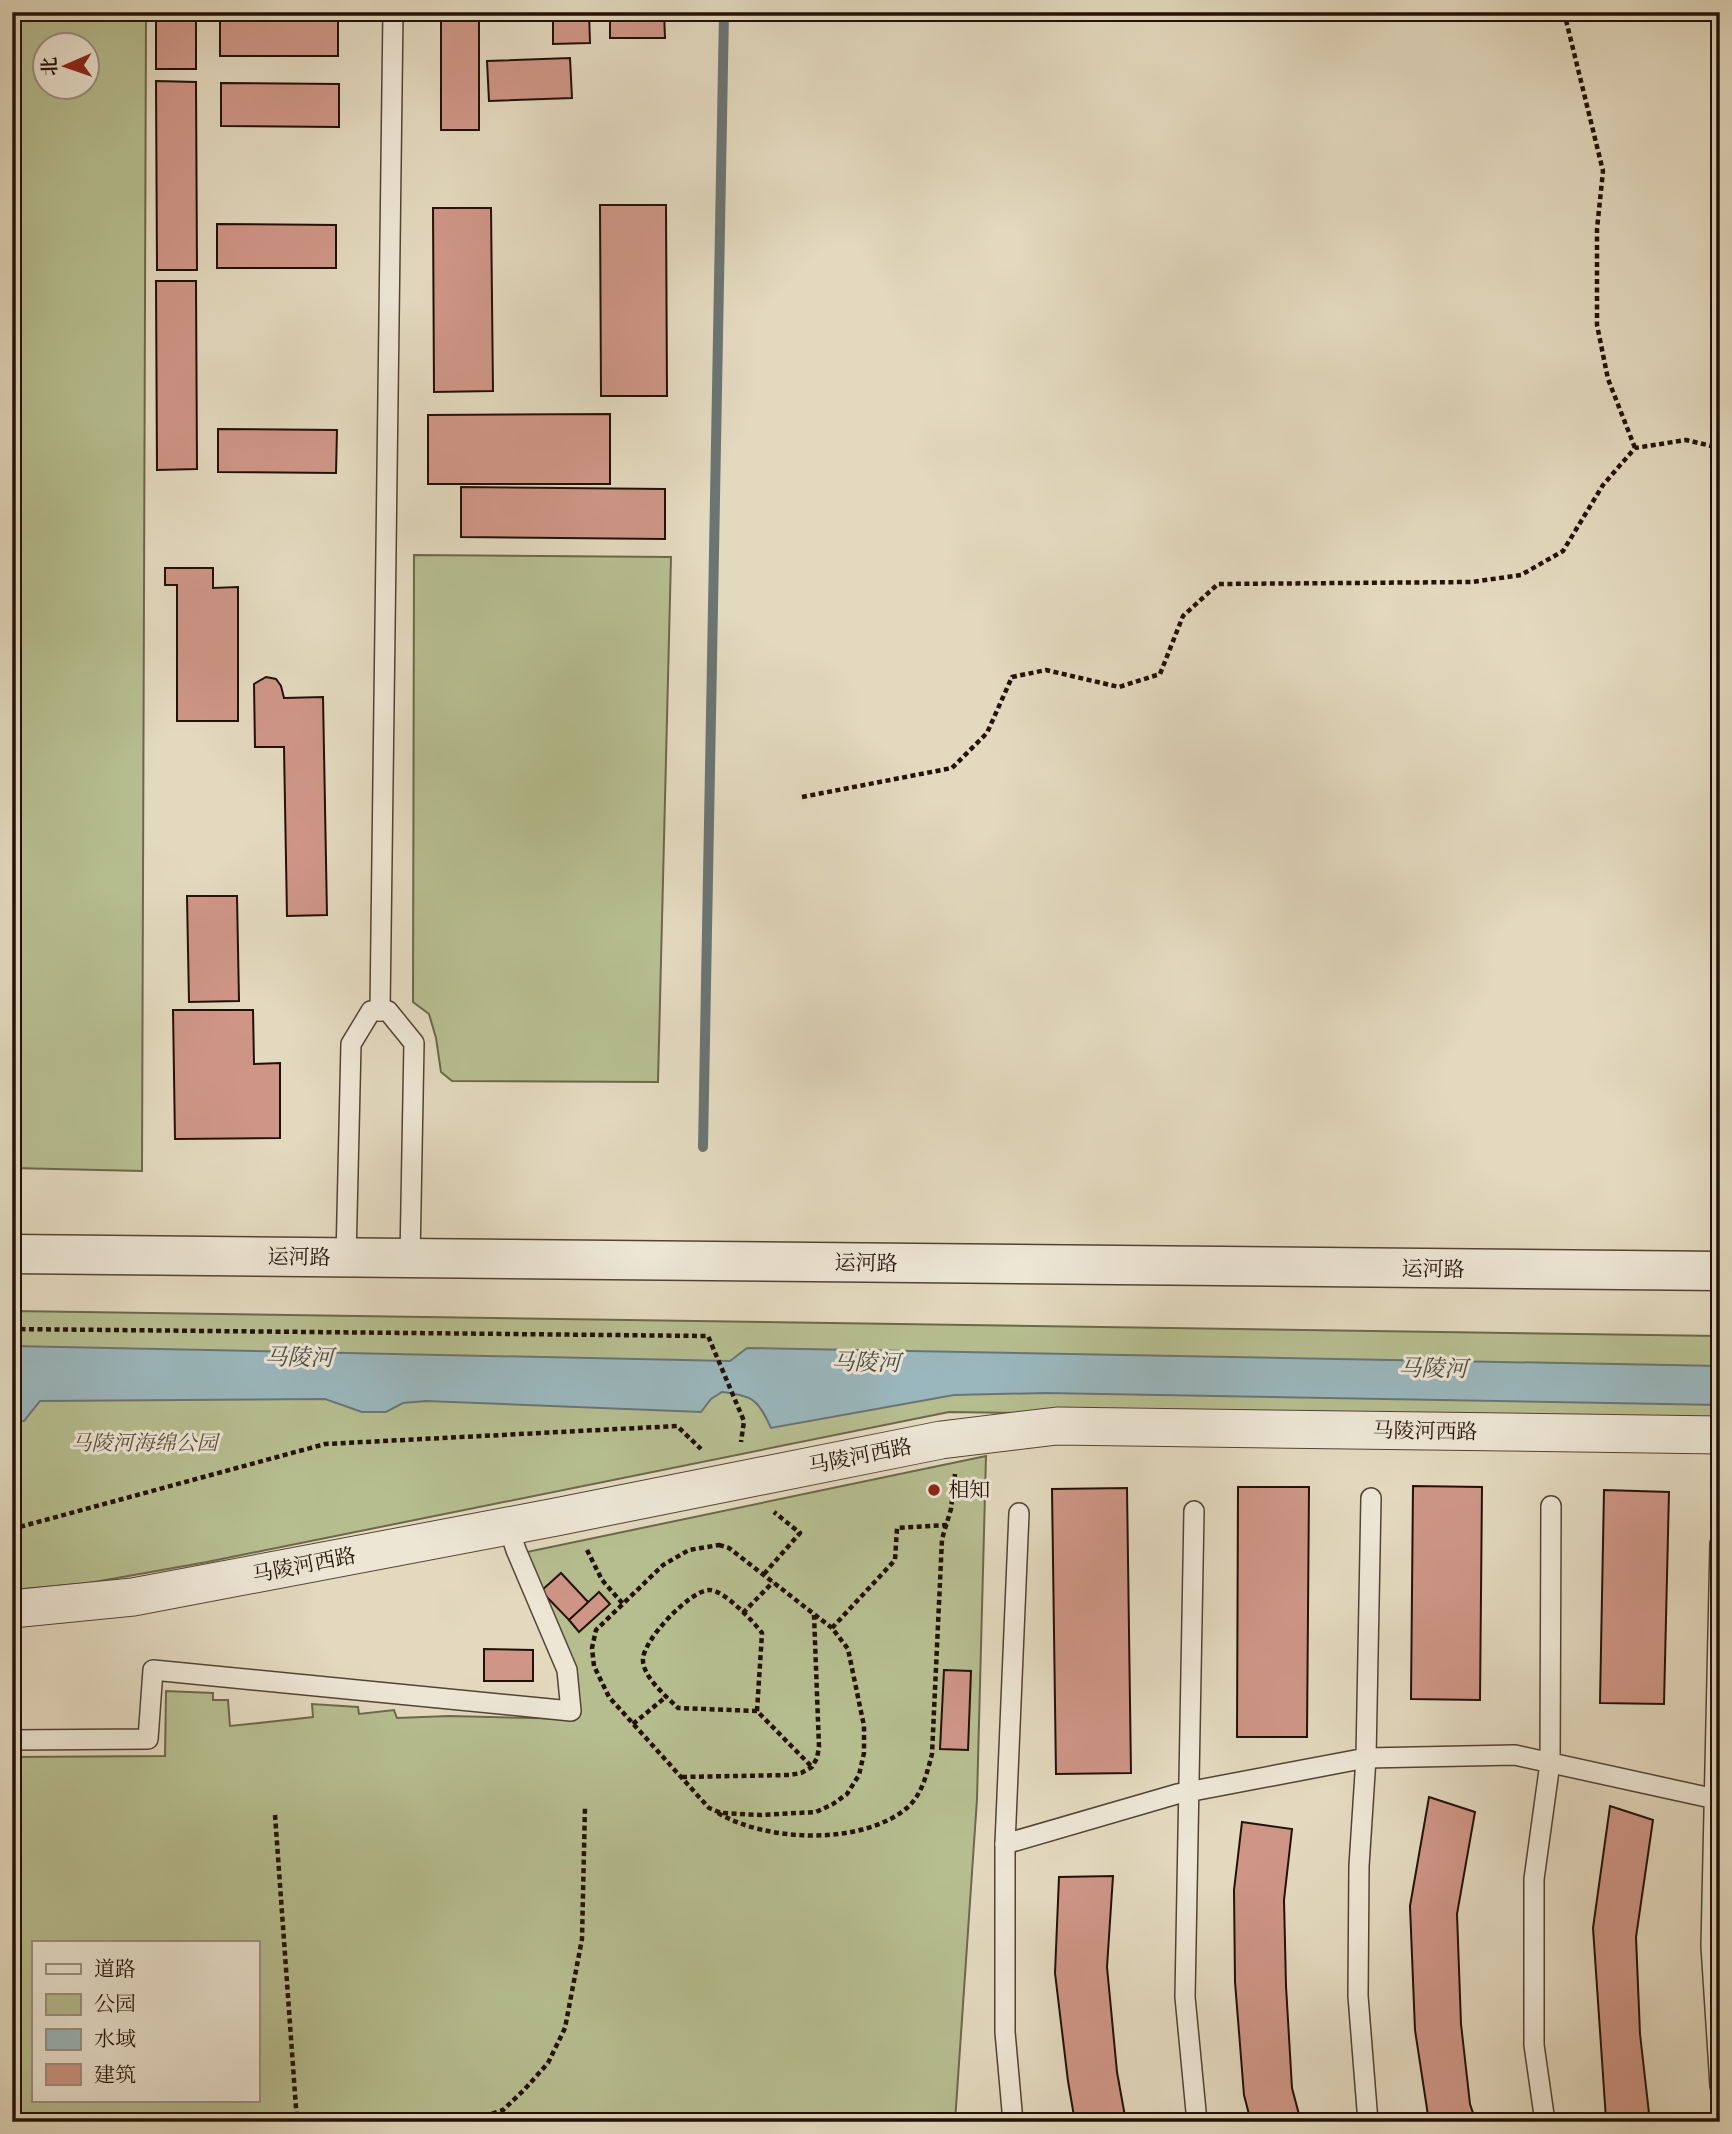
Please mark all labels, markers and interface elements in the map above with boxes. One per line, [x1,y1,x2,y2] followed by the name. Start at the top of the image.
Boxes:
[32,32,102,102] north arrow
[39,57,63,76] text: 北
[267,1244,331,1273] street label: 运河路
[834,1250,898,1279] street label: 运河路
[1401,1256,1465,1285] street label: 运河路
[264,1343,338,1374] water label: 马陵河
[831,1348,905,1379] water label: 马陵河
[1398,1354,1472,1385] water label: 马陵河
[1372,1418,1478,1447] street label: 马陵河西路
[71,1431,220,1458] park label: 马陵河海绵公园
[806,1434,914,1481] street label: 马陵河西路
[948,1478,990,1505] place label: 相知
[926,1482,942,1498] marker: 相知
[250,1543,358,1590] street label: 马陵河西路
[32,1941,259,2102] legend
[94,1957,136,1984] text: 道路
[94,1992,136,2019] text: 公园
[94,2027,136,2054] text: 水域
[94,2063,136,2090] text: 建筑

